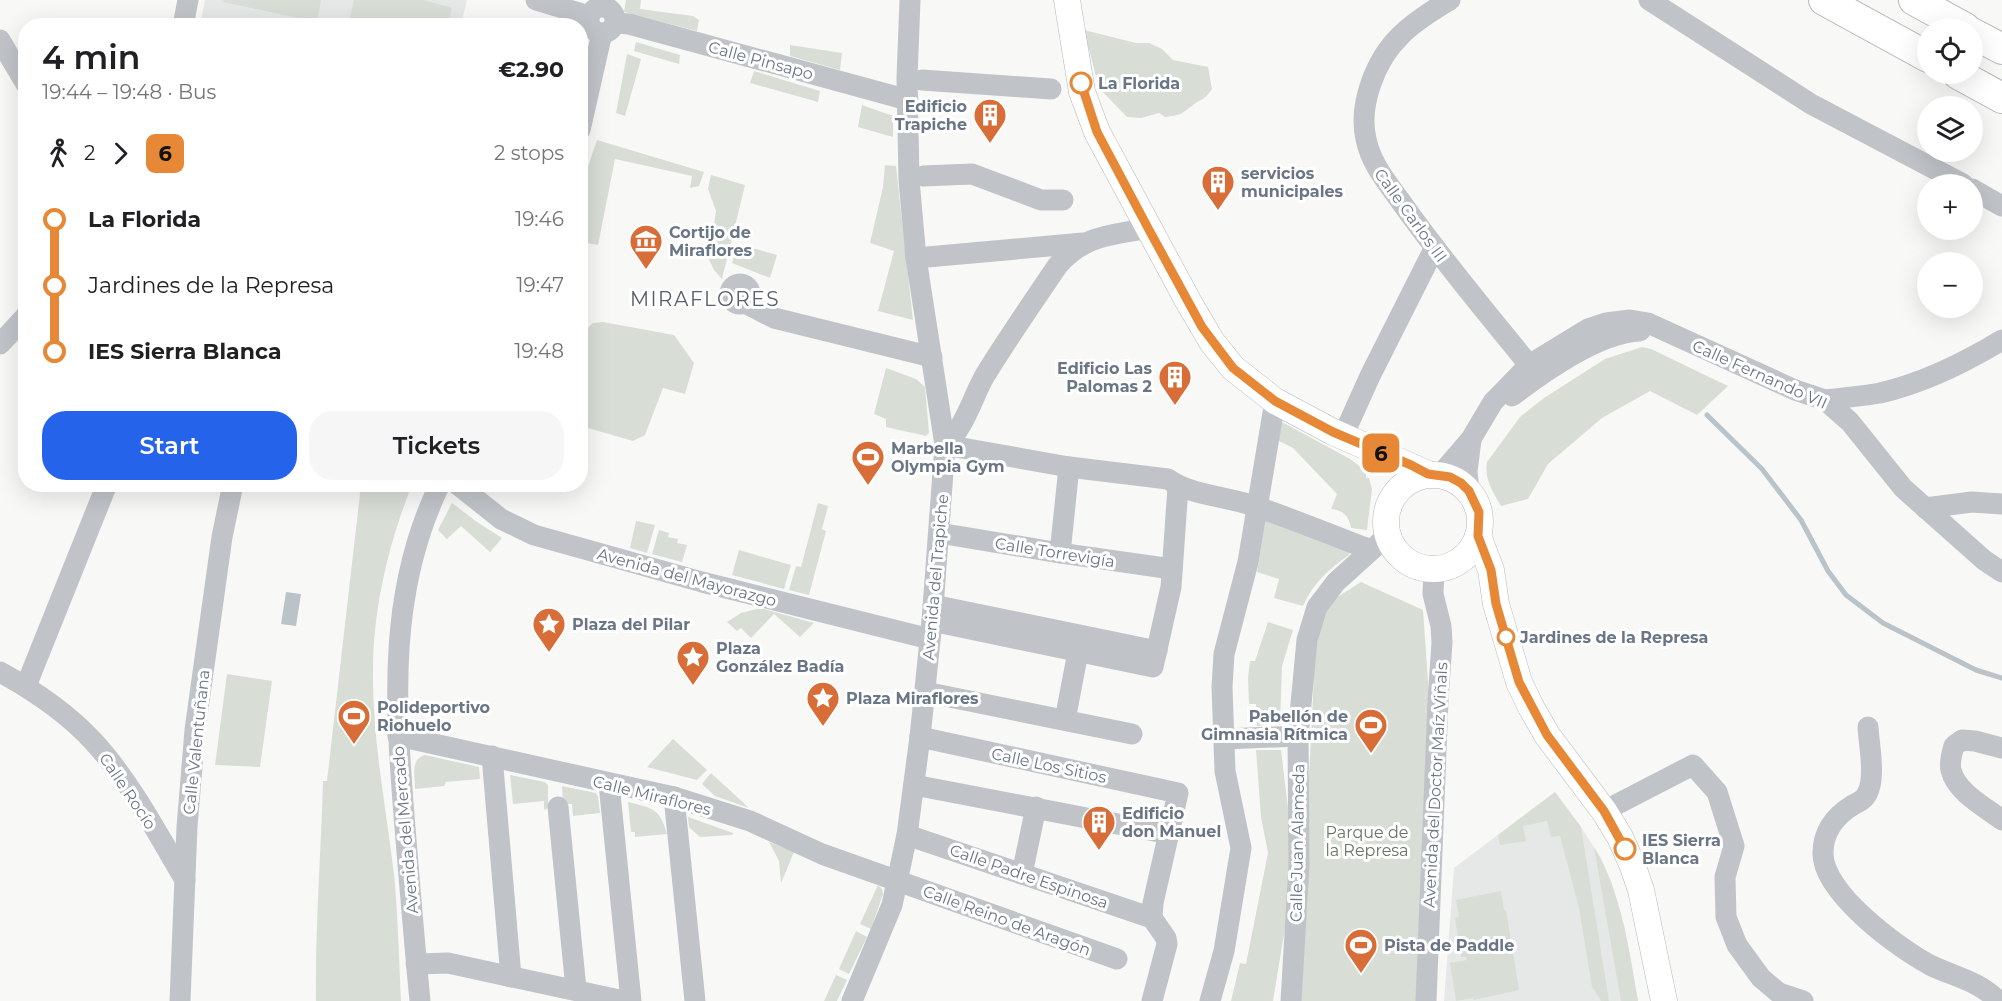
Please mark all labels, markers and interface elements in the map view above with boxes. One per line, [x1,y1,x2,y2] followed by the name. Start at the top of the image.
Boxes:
[1917,18,1983,318] map controls
[1917,18,1983,84] button: locate
[42,37,140,77] text: 4 min
[706,37,815,84] street label: Calle Pinsapo
[498,56,564,83] text: €2.90
[1070,72,1092,94] marker: La Florida
[1098,74,1180,93] place label: La Florida
[42,80,216,104] text: 19:44 – 19:48 · Bus
[1917,96,1983,162] button: layers
[895,97,967,134] place label: Edificio Trapiche
[972,97,1008,144] building icon: Edificio Trapiche
[42,137,75,170] icon: walk
[104,137,137,170] icon: forward
[84,141,95,165] text: 2
[158,141,172,166] text: 6
[494,141,564,165] text: 2 stops
[1200,164,1236,211] building icon: servicios municipales
[1241,164,1344,201] place label: servicios municipales
[1370,165,1451,266] street label: Calle Carlos III
[1917,174,1983,240] button: +
[88,206,201,233] text: La Florida
[515,207,564,231] text: 19:46
[628,223,664,270] museum icon: Cortijo de Miraflores
[669,223,753,260] place label: Cortijo de Miraflores
[1917,252,1983,318] button: −
[88,272,334,299] text: Jardines de la Represa
[516,273,564,297] text: 19:47
[630,287,780,311] district label: MIRAFLORES
[1689,336,1830,413] street label: Calle Fernando VII
[88,338,282,365] text: IES Sierra Blanca
[514,339,564,363] text: 19:48
[1057,359,1152,396] place label: Edificio Las Palomas 2
[1157,359,1193,406] building icon: Edificio Las Palomas 2
[42,411,297,480] button: Start
[309,411,564,480] button: Tickets
[1362,434,1400,472] line badge: 6
[850,439,886,486] sports icon: Marbella Olympia Gym
[891,439,1005,476] place label: Marbella Olympia Gym
[1374,441,1388,466] text: 6
[919,493,952,661] street label: Avenida del Trapiche
[994,534,1116,571] street label: Calle Torrevigía
[595,544,779,611] street label: Avenida del Mayorazgo
[531,606,567,653] place icon: Plaza del Pilar
[572,615,690,634] place label: Plaza del Pilar
[1497,628,1515,646] marker: Jardines de la Represa
[1519,628,1708,647] place label: Jardines de la Represa
[675,639,711,686] place icon: Plaza González Badía
[716,639,844,676] place label: Plaza González Badía
[1420,662,1451,908] street label: Avenida del Doctor Maíz Viñals
[179,669,214,815] street label: Calle Valentuñana
[805,680,841,727] place icon: Plaza Miraflores
[846,689,979,708] place label: Plaza Miraflores
[336,698,372,745] sports icon: Polideportivo Riohuelo
[377,698,490,735] place label: Polideportivo Riohuelo
[1201,707,1348,744] place label: Pabellón de Gimnasia Rítmica
[1353,707,1389,754] sports icon: Pabellón de Gimnasia Rítmica
[990,744,1108,787] street label: Calle Los Sitios
[389,745,422,915] street label: Avenida del Mercado
[95,750,160,833] street label: Calle Rocío
[1287,764,1308,922] street label: Calle Juan Alameda
[591,772,713,819] street label: Calle Miraflores
[1081,804,1117,851] building icon: Edificio don Manuel
[1122,804,1221,841] place label: Edificio don Manuel
[1325,823,1409,860] park label: Parque de la Represa
[1642,831,1721,868] place label: IES Sierra Blanca
[1614,838,1636,860] marker: IES Sierra Blanca
[947,840,1111,913] street label: Calle Padre Espinosa
[920,881,1093,960] street label: Calle Reino de Aragón
[1343,927,1379,974] sports icon: Pista de Paddle
[1384,936,1514,955] place label: Pista de Paddle

